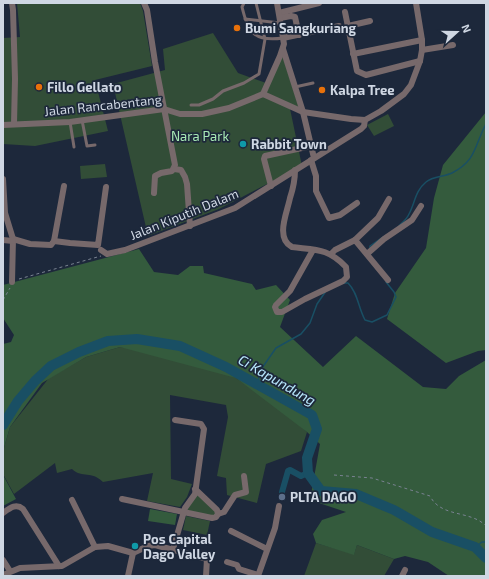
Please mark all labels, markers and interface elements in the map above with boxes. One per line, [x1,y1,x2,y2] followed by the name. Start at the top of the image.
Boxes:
[437,12,477,52] north arrow
[245,20,357,36] place label: Bumi Sangkuriang
[459,22,474,34] text: N
[232,23,242,33] marker: Bumi Sangkuriang
[47,79,122,95] place label: Fillo Gellato
[34,82,44,92] marker: Fillo Gellato
[330,82,395,98] place label: Kalpa Tree
[317,85,327,95] marker: Kalpa Tree
[43,91,163,119] street label: Jalan Rancabentang
[171,128,229,144] park label: Nara Park
[251,136,327,152] place label: Rabbit Town
[238,139,248,149] marker: Rabbit Town
[127,185,241,243] street label: Jalan Kiputih Dalam
[235,351,319,409] water label: Ci Kapundung
[290,489,356,505] place label: PLTA DAGO
[277,492,287,502] marker: PLTA DAGO
[143,531,216,562] place label: Pos Capital Dago Valley
[130,541,140,551] marker: Pos Capital Dago Valley

